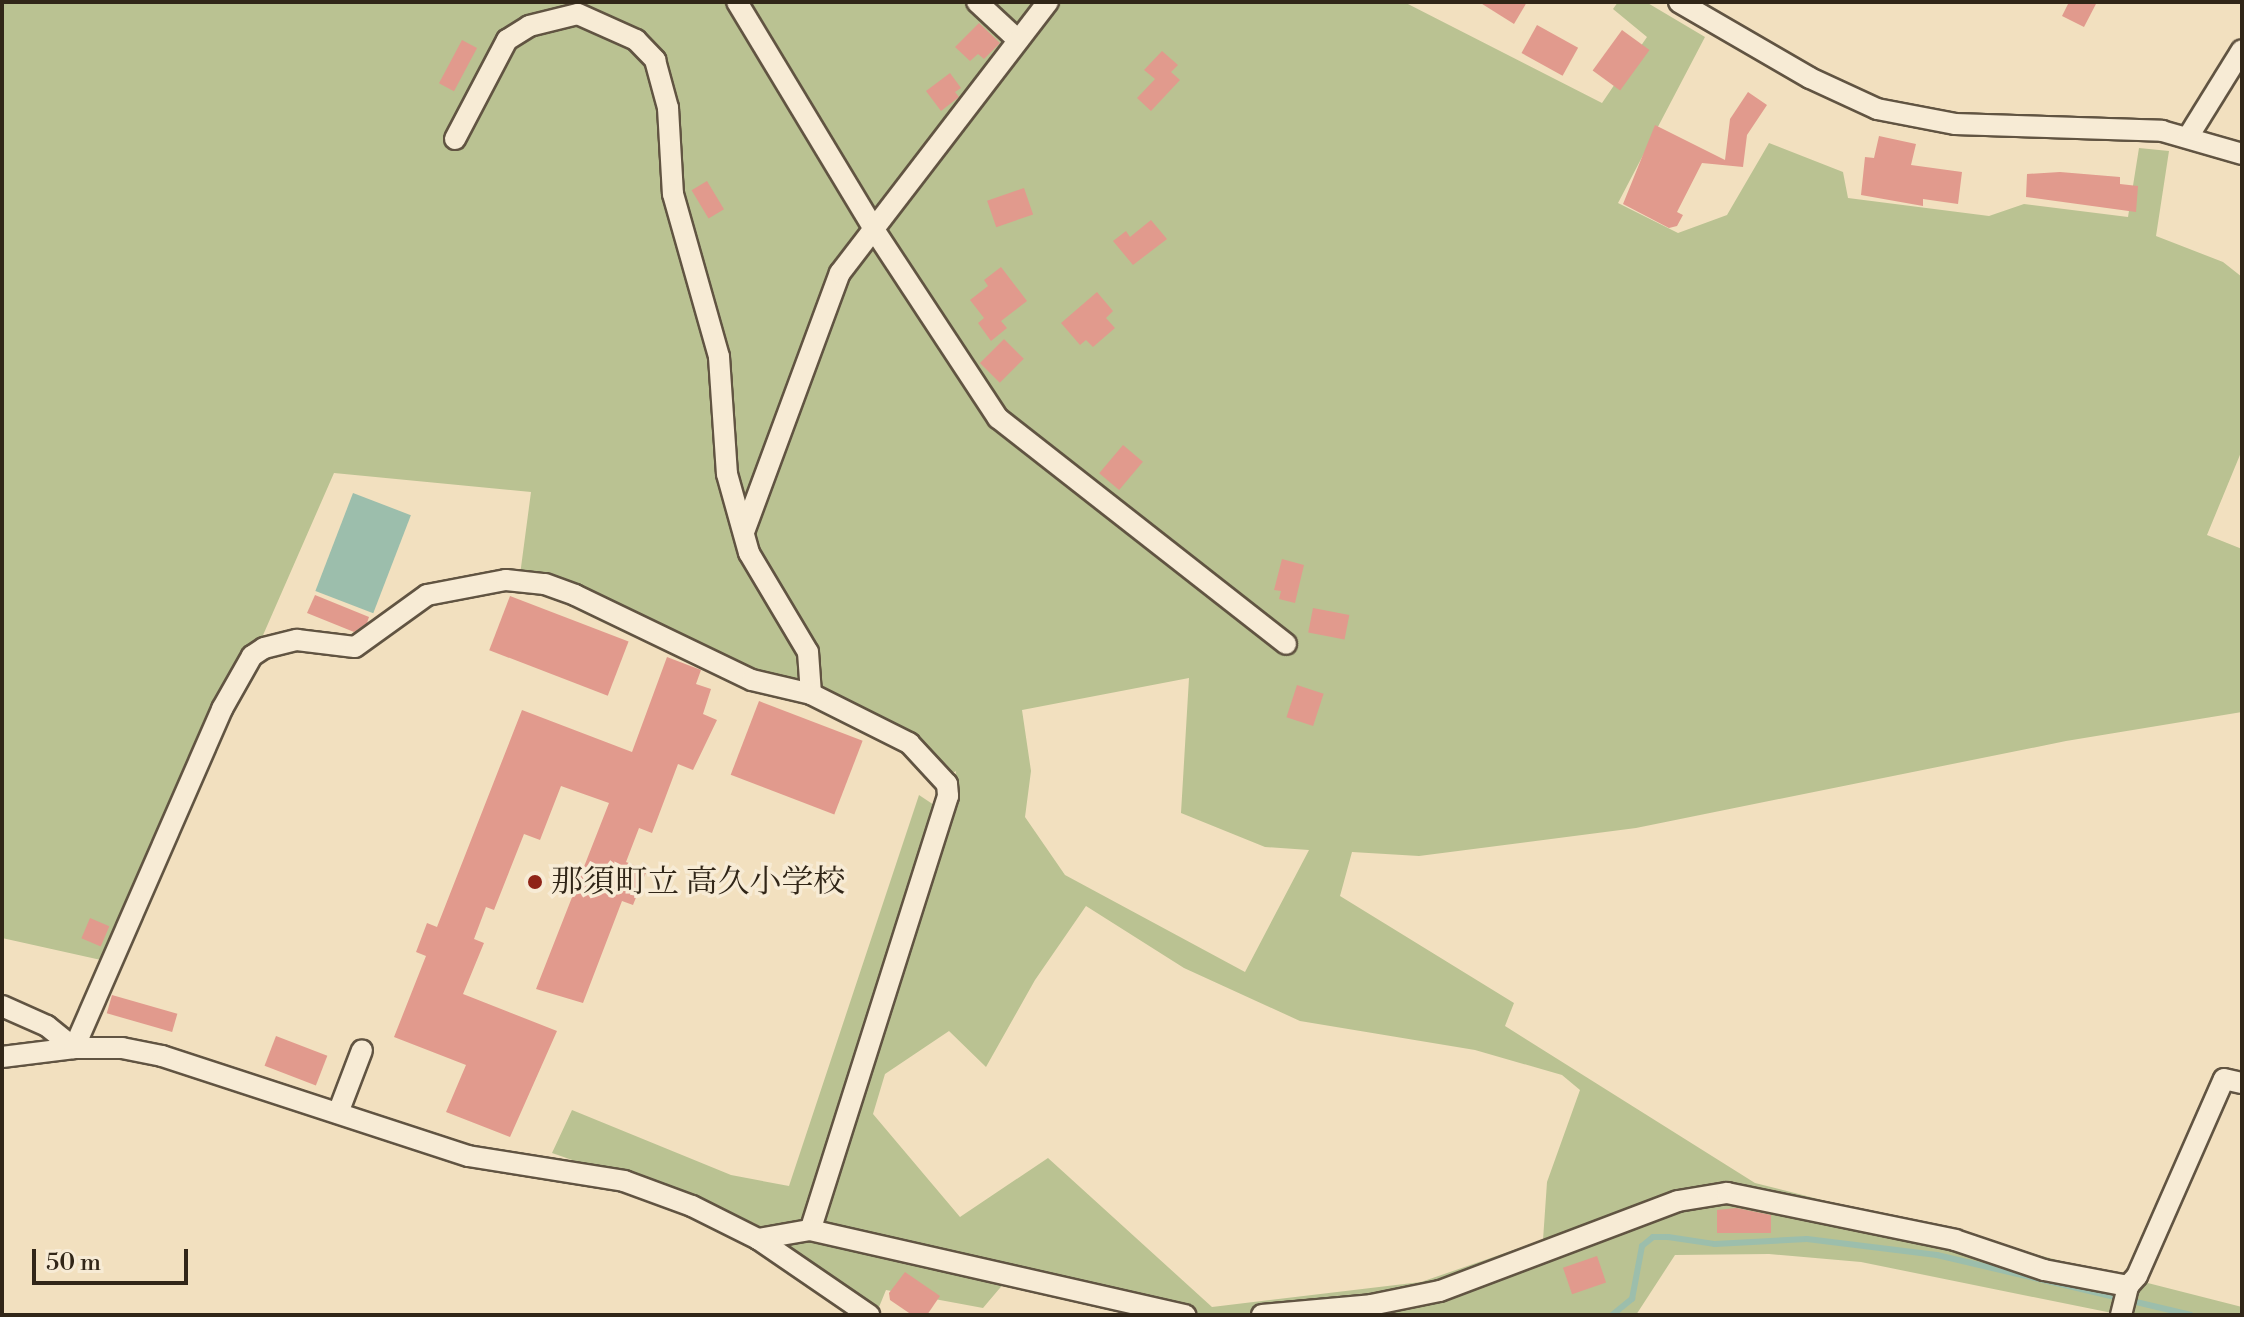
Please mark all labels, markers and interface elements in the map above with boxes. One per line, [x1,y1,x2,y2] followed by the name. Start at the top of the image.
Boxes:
[551,863,846,901] place label: 那須町立 高久小学校
[526,873,544,891] marker: 那須町立 高久小学校
[36,1233,192,1283] scale bar
[46,1248,101,1278] text: 50 m

